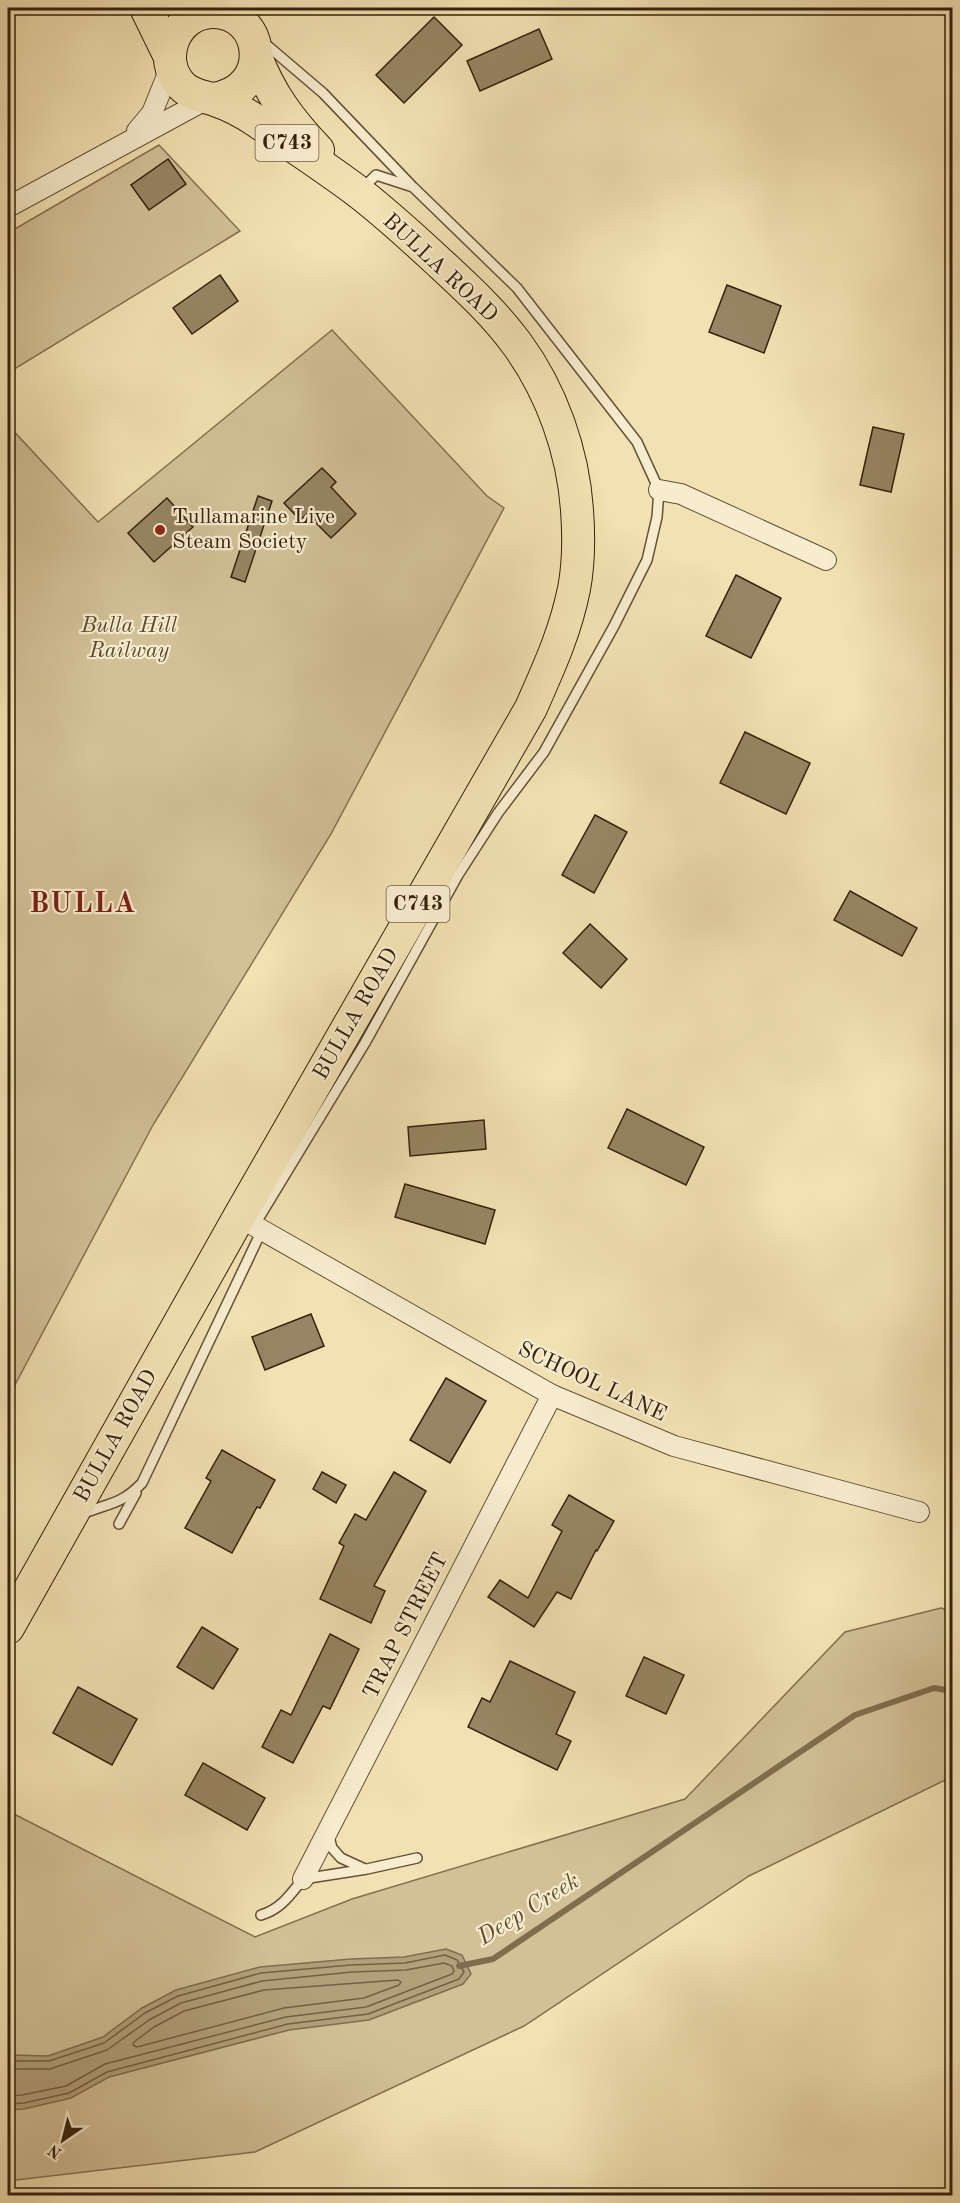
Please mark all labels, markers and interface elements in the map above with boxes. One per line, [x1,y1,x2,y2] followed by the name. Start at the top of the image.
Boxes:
[256,125,318,161] road number: C743
[378,209,502,327] street label: BULLA ROAD
[172,506,335,553] place label: Tullamarine Live Steam Society
[153,523,167,537] marker: Tullamarine Live Steam Society
[80,615,178,662] park label: Bulla Hill Railway
[386,886,450,922] road number: C743
[29,891,137,919] district label: BULLA
[309,944,403,1084] street label: BULLA ROAD
[514,1338,670,1426] street label: SCHOOL LANE
[70,1366,162,1506] street label: BULLA ROAD
[360,1549,452,1703] street label: TRAP STREET
[473,1869,584,1951] water label: Deep Creek
[33,2110,93,2170] north arrow
[45,2140,65,2161] text: N

